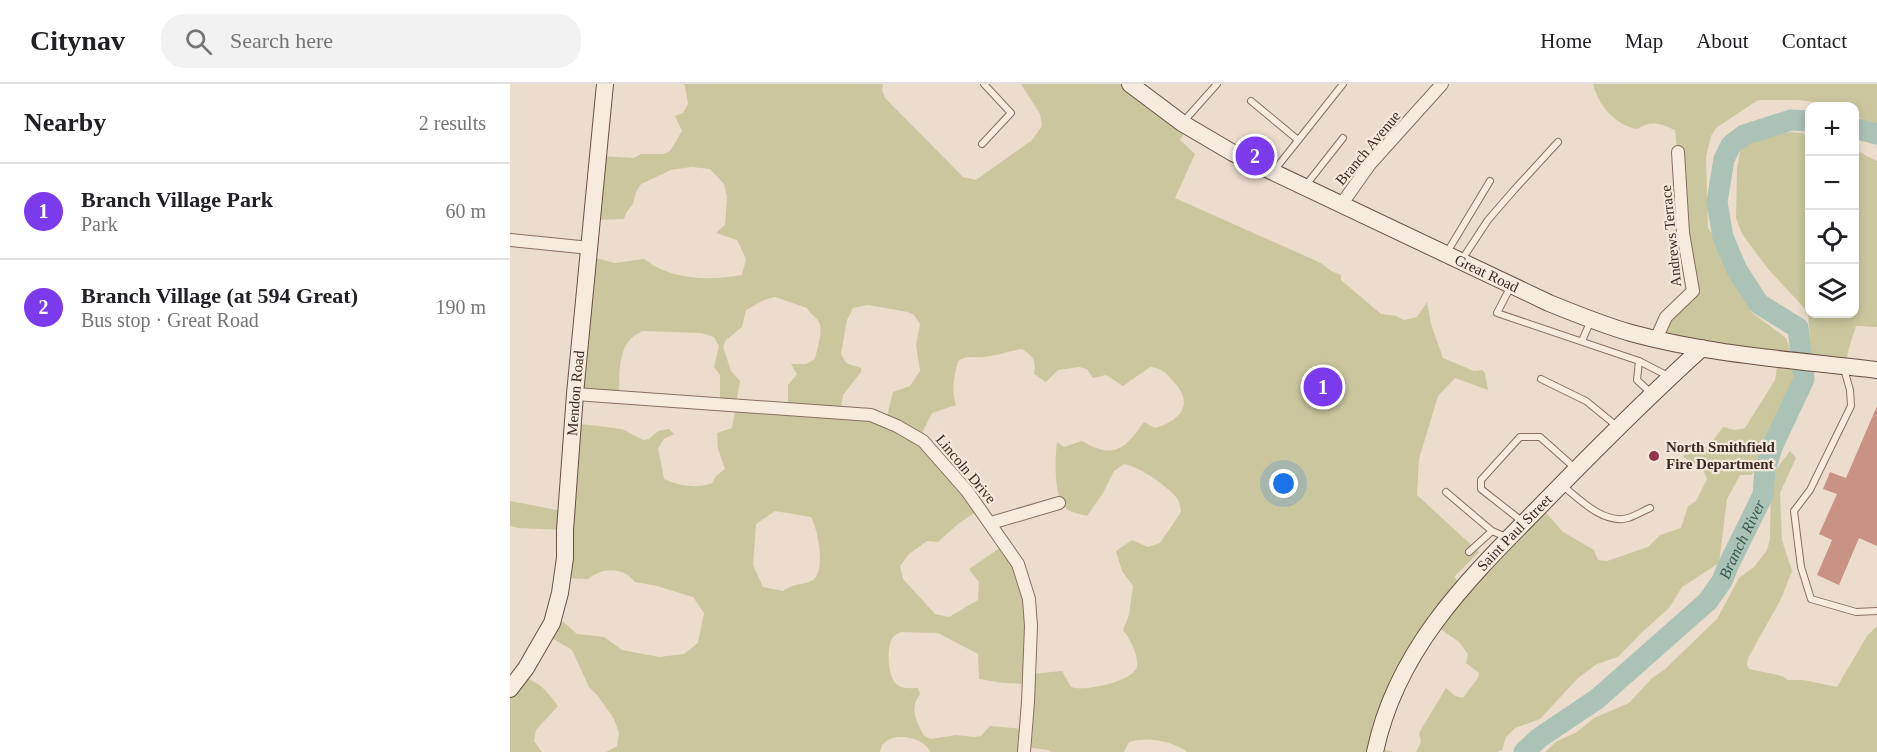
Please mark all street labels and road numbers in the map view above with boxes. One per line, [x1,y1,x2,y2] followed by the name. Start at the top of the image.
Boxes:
[1332,107,1404,188] street label: Branch Avenue
[1658,184,1684,288] street label: Andrews Terrace
[1452,251,1522,296] street label: Great Road
[564,349,587,436] street label: Mendon Road
[933,431,1000,507] street label: Lincoln Drive
[1474,490,1556,574] street label: Saint Paul Street

